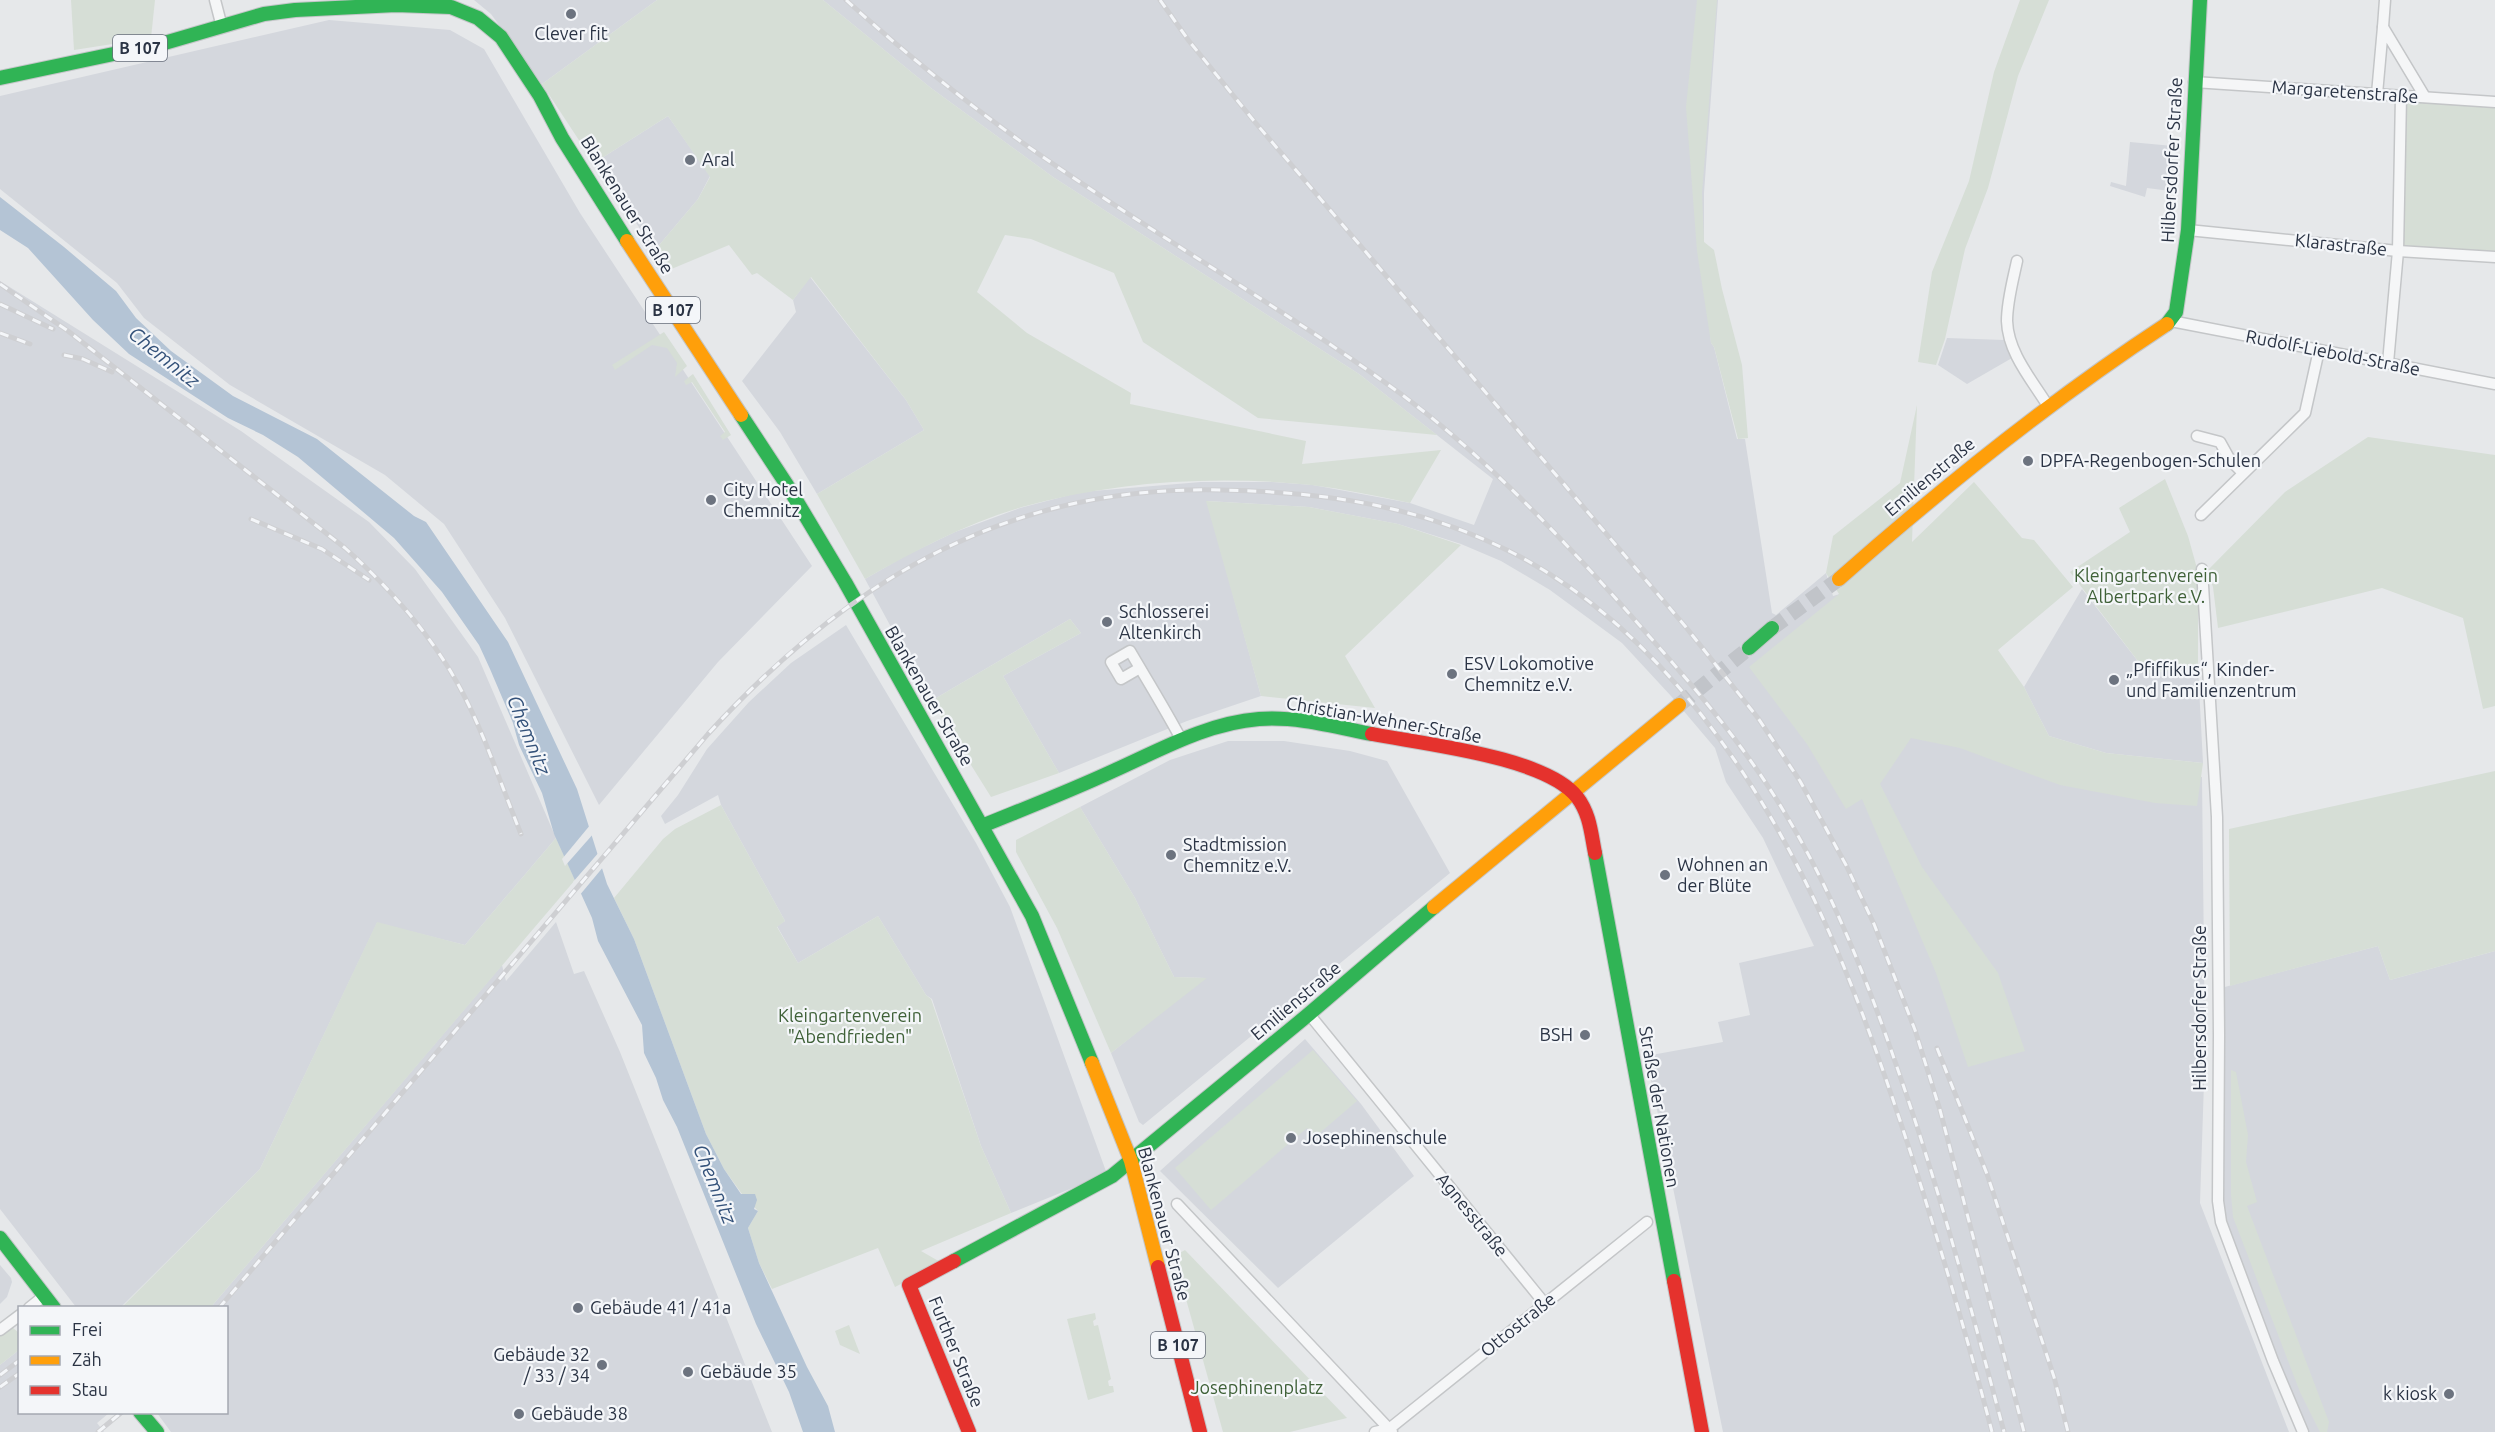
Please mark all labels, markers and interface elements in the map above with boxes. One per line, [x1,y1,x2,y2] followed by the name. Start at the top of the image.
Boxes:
[564,7,578,21] marker: Clever fit
[534,23,608,43] place label: Clever fit
[113,35,167,61] road number: B 107
[2271,76,2419,106] street label: Margaretenstraße
[2157,77,2185,243] street label: Hilbersdorfer Straße
[577,132,678,277] street label: Blankenauer Straße
[702,149,735,169] place label: Aral
[683,153,697,167] marker: Aral
[2294,229,2388,259] street label: Klarastraße
[646,297,700,323] road number: B 107
[125,321,205,393] water label: Chemnitz
[2244,325,2422,379] street label: Rudolf-Liebold-Straße
[1880,433,1978,520] street label: Emilienstraße
[2040,450,2261,470] place label: DPFA-Regenbogen-Schulen
[2021,454,2035,468] marker: DPFA-Regenbogen-Schulen
[723,479,803,520] place label: City Hotel Chemnitz
[704,493,718,507] marker: City Hotel Chemnitz
[2074,565,2218,606] park label: Kleingartenverein Albertpark e.V.
[1119,601,1209,642] place label: Schlosserei Altenkirch
[1100,615,1114,629] marker: Schlosserei Altenkirch
[882,622,978,769] street label: Blankenauer Straße
[1464,653,1594,694] place label: ESV Lokomotive Chemnitz e.V.
[2126,659,2297,700] place label: „Pfiffikus“, Kinder- und Familienzentrum
[1445,667,1459,681] marker: ESV Lokomotive Chemnitz e.V.
[2107,673,2121,687] marker: „Pfiffikus“, Kinder- und Familienzentrum
[503,692,556,779] water label: Chemnitz
[1285,692,1484,746] street label: Christian-Wehner-Straße
[1183,834,1292,875] place label: Stadtmission Chemnitz e.V.
[1164,848,1178,862] marker: Stadtmission Chemnitz e.V.
[1677,854,1768,895] place label: Wohnen an der Blüte
[1658,868,1672,882] marker: Wohnen an der Blüte
[2189,925,2209,1091] street label: Hilbersdorfer Straße
[1246,957,1344,1044] street label: Emilienstraße
[778,1005,922,1046] park label: Kleingartenverein "Abendfrieden"
[1540,1024,1573,1044] place label: BSH
[1636,1025,1684,1189] street label: Straße der Nationen
[1578,1028,1592,1042] marker: BSH
[1303,1127,1447,1147] place label: Josephinenschule
[1284,1131,1298,1145] marker: Josephinenschule
[689,1141,742,1228] water label: Chemnitz
[1135,1145,1195,1303] street label: Blankenauer Straße
[1433,1169,1513,1260] street label: Agnesstraße
[1476,1288,1559,1360] street label: Ottostraße
[926,1293,988,1410] street label: Further Straße
[590,1297,731,1317] place label: Gebäude 41 / 41a
[571,1301,585,1315] marker: Gebäude 41 / 41a
[18,1306,228,1414] legend
[72,1319,102,1339] text: Frei
[1151,1332,1205,1358] road number: B 107
[493,1344,590,1385] place label: Gebäude 32 / 33 / 34
[72,1349,102,1369] text: Zäh
[595,1358,609,1372] marker: Gebäude 32 / 33 / 34
[700,1361,797,1381] place label: Gebäude 35
[681,1365,695,1379] marker: Gebäude 35
[1191,1377,1323,1397] park label: Josephinenplatz
[72,1379,108,1399] text: Stau
[2383,1383,2437,1403] place label: k kiosk
[2442,1387,2456,1401] marker: k kiosk
[531,1403,628,1423] place label: Gebäude 38
[512,1407,526,1421] marker: Gebäude 38

